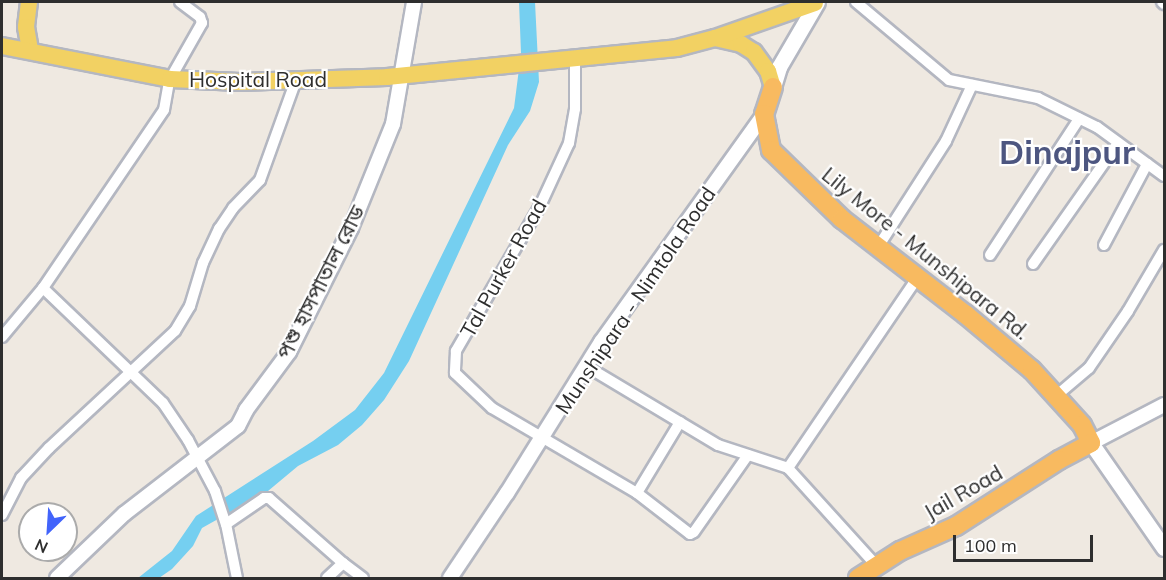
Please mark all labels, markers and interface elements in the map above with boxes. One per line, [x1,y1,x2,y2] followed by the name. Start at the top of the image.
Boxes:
[189,66,327,92] street label: Hospital Road
[999,132,1135,172] district label: Dinajpur
[817,162,1035,344] street label: Lily More - Munshipara Rd.
[550,182,720,418] street label: Munshipara - Nimtola Road
[455,195,551,341] street label: Tal Purker Road
[270,201,370,363] street label: পশু হাসপাতাল রোড
[919,459,1007,525] street label: Jail Road
[18,502,78,562] north arrow
[956,523,1096,561] scale bar
[964,534,1017,557] text: 100 m
[32,535,51,558] text: N

